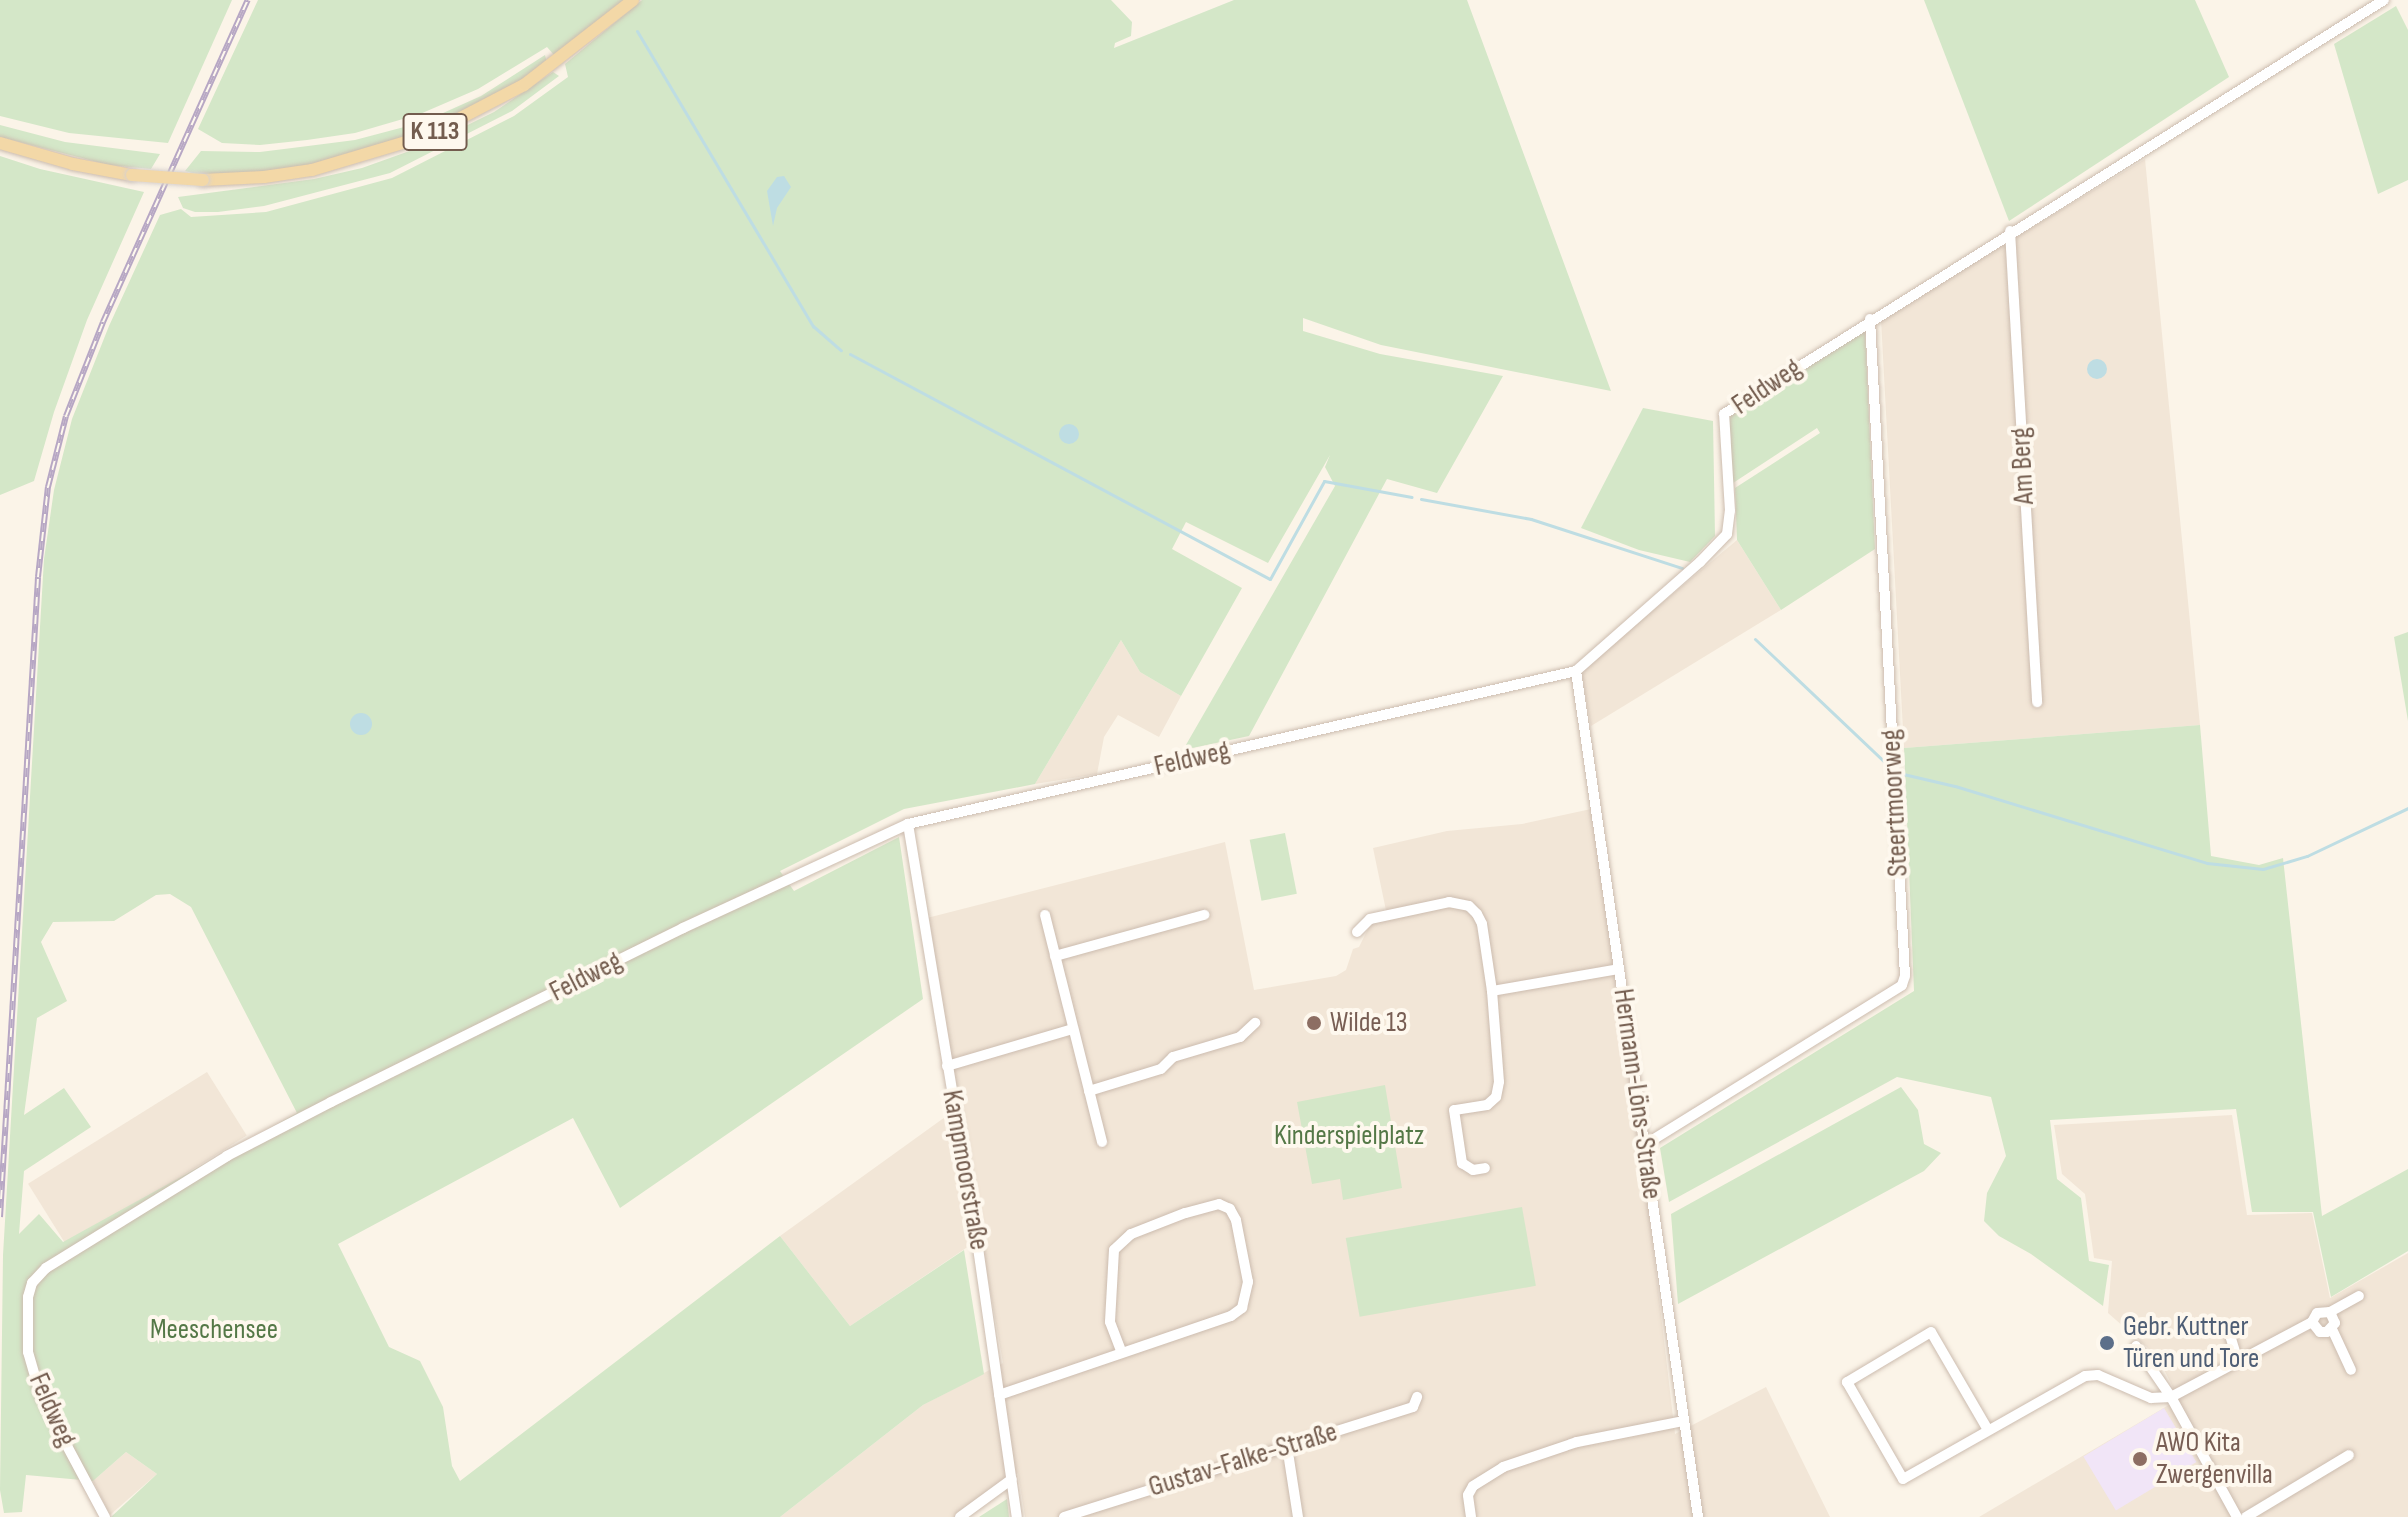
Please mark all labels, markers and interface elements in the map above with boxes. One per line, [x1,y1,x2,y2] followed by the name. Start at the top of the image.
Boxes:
[401,110,469,154] road number: K 113
[1726,352,1808,422] street label: Feldweg
[2004,427,2042,505] street label: Am Berg
[1874,729,1916,877] street label: Steertmoorweg
[1151,734,1233,784] street label: Feldweg
[544,945,628,1009] street label: Feldweg
[1606,987,1668,1201] street label: Hermann-Löns-Straße
[1330,1006,1408,1040] place label: Wilde 13
[1305,1014,1323,1032] marker: Wilde 13
[934,1087,996,1253] street label: Kampmoorstraße
[1274,1119,1424,1153] park label: Kinderspielplatz
[2123,1310,2259,1376] place label: Gebr. Kuttner Türen und Tore
[150,1313,278,1347] park label: Meeschensee
[2098,1334,2116,1352] marker: Gebr. Kuttner Türen und Tore
[21,1368,83,1452] street label: Feldweg
[1145,1415,1341,1505] street label: Gustav-Falke-Straße
[2156,1426,2273,1492] place label: AWO Kita Zwergenvilla
[2131,1450,2149,1468] marker: AWO Kita Zwergenvilla

